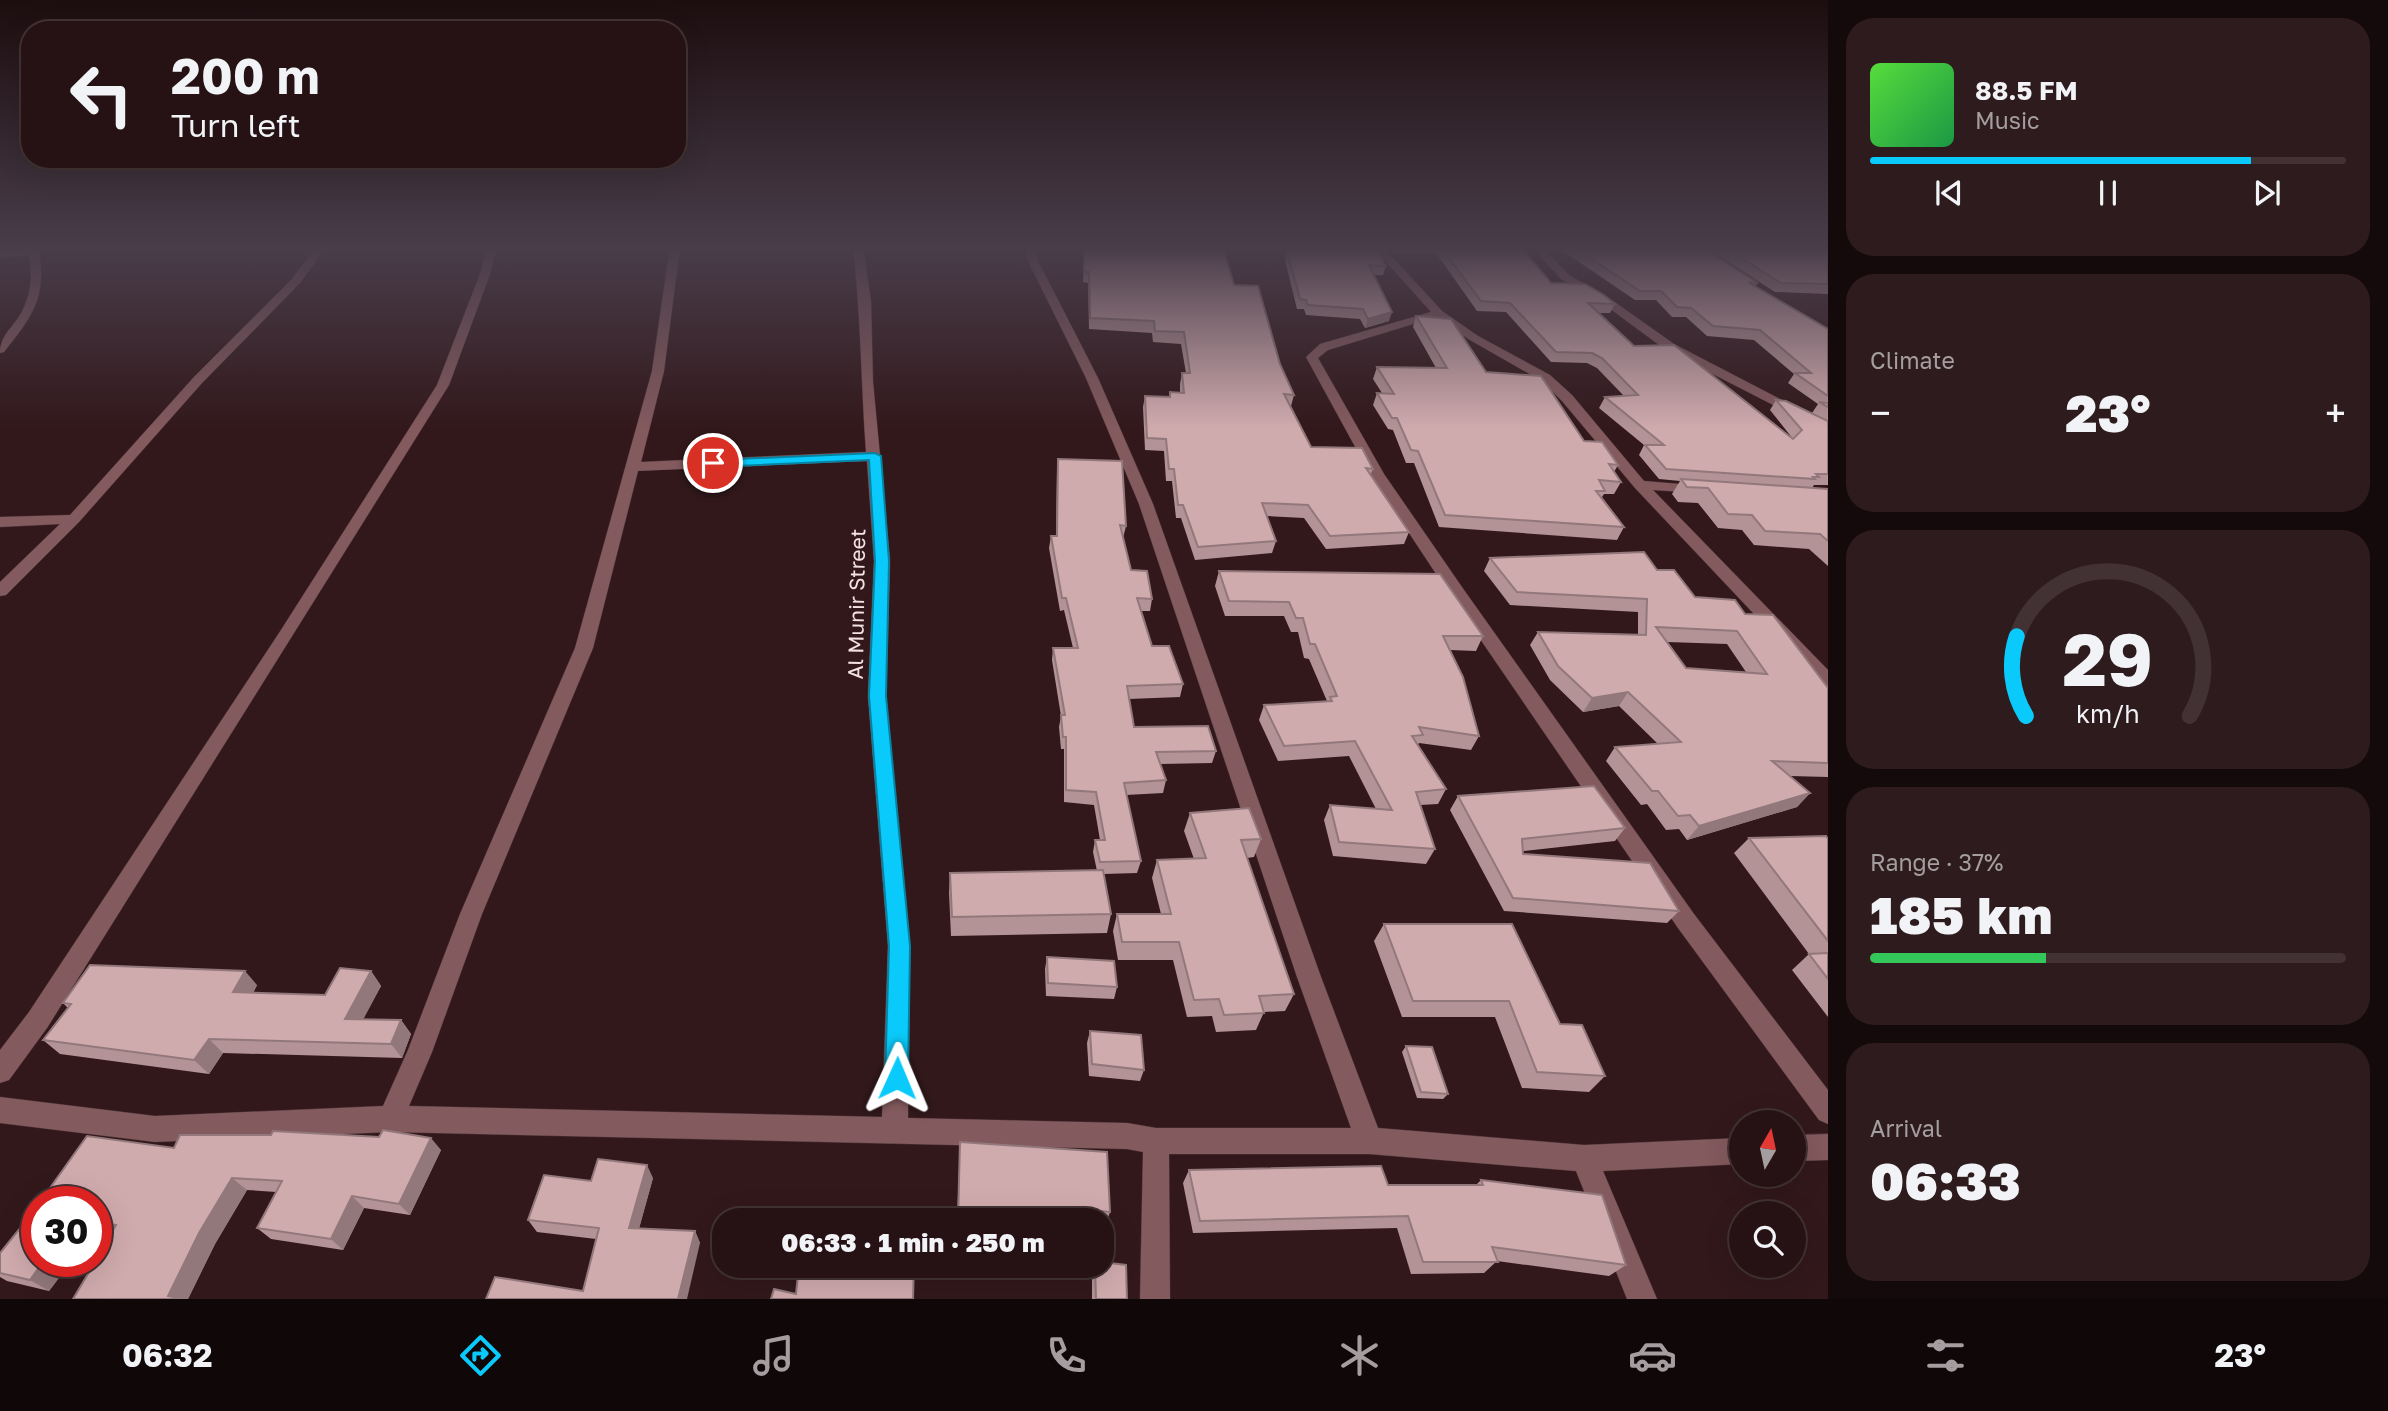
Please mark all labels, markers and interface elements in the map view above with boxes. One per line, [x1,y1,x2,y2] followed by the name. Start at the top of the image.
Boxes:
[171,46,320,105] text: 200 m
[56,49,147,140] icon: left
[1975,75,2078,106] text: 88.5 FM
[171,106,300,144] text: Turn left
[1975,106,2040,134] text: Music
[1930,174,1968,212] icon: previous
[2089,174,2127,212] icon: pause
[2248,174,2286,212] icon: next
[1870,346,1955,374] text: Climate
[2065,381,2151,443] text: 23°
[1870,390,1891,435] text: −
[2325,390,2346,435] text: +
[683,433,743,493] pin
[694,444,732,482] icon: arrive
[842,529,870,679] street label: Al Munir Street
[2063,615,2153,702] text: 29
[2076,697,2140,728] text: km/h
[1870,848,2003,876] text: Range · 37%
[1870,883,2053,945] text: 185 km
[860,1041,934,1115] position arrow
[1729,1110,1806,1186] north arrow
[1729,1110,1806,1278] map controls
[1870,1114,1942,1142] text: Arrival
[1870,1149,2021,1211] text: 06:33
[21,1186,112,1277] speed limit sign: 30
[1729,1201,1806,1278] button: search
[781,1227,1045,1258] text: 06:33 · 1 min · 250 m
[456,1331,505,1380] icon: directions
[749,1331,798,1380] icon: music
[1042,1331,1091,1380] icon: phone
[1335,1331,1384,1380] icon: climate
[1628,1331,1677,1380] icon: car
[1921,1331,1970,1380] icon: filters
[122,1336,212,1374] text: 06:32
[2214,1336,2266,1374] text: 23°

